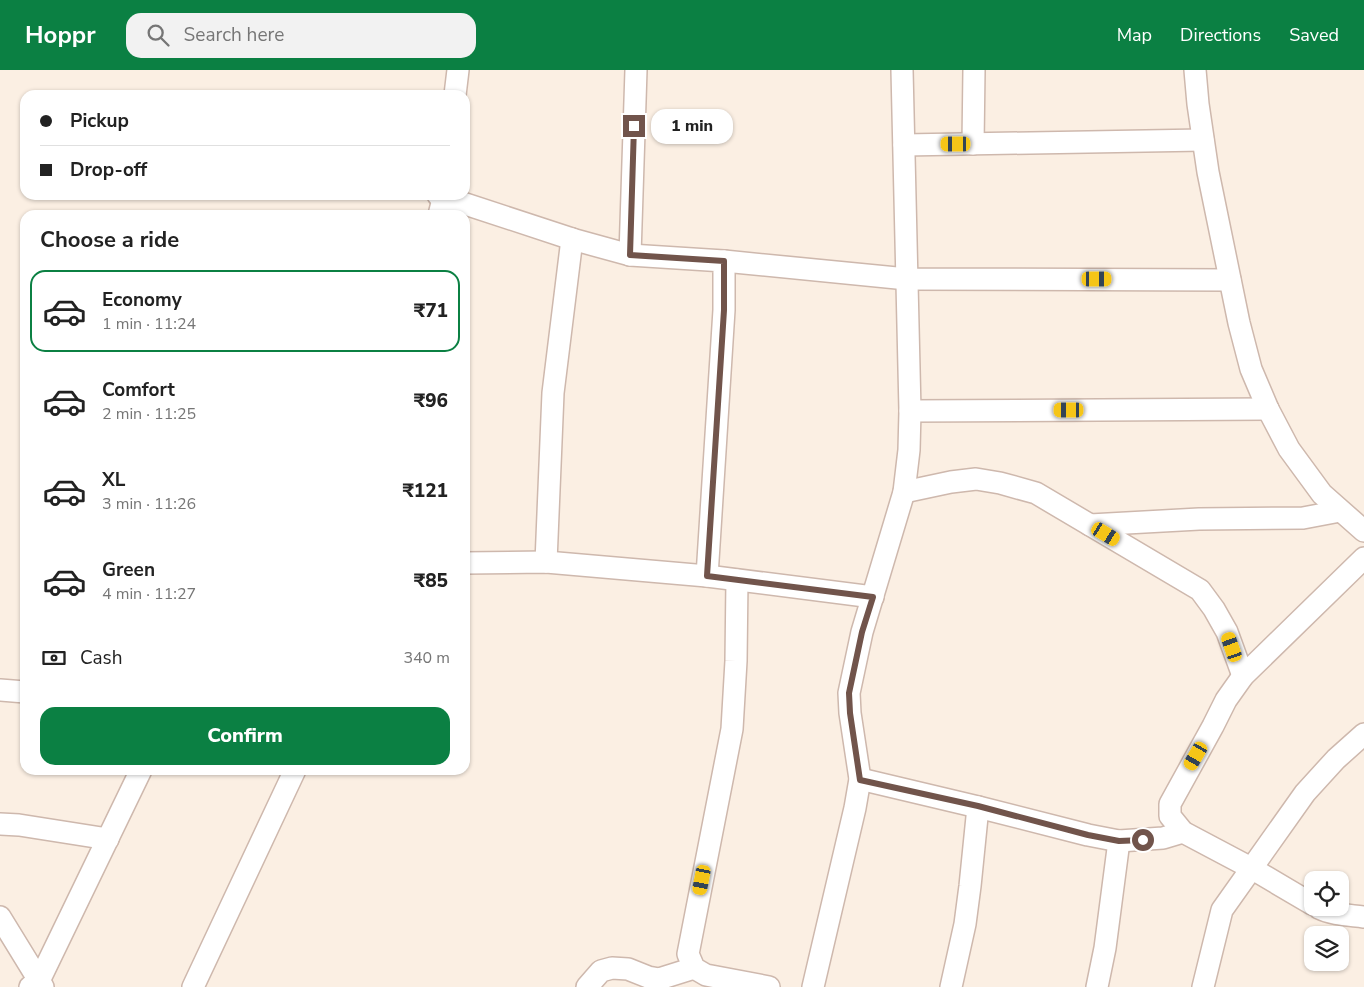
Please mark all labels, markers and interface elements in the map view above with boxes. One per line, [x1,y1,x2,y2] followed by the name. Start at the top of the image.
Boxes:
[126,13,476,58] search box
[25,19,96,51] text: Hoppr
[144,21,172,49] icon: search
[184,22,284,48] text: Search here
[1117,23,1152,47] text: Map
[1180,23,1261,47] text: Directions
[1289,23,1339,47] text: Saved
[70,108,129,134] text: Pickup
[652,108,734,144] callout: 1 min
[623,115,645,137] route end
[671,115,713,137] text: 1 min
[941,137,971,152] car
[70,157,147,183] text: Drop-off
[40,225,179,255] text: Choose a ride
[1082,272,1112,287] car
[102,287,182,313] text: Economy
[42,289,87,334] icon: car
[414,298,448,324] text: ₹71
[102,313,196,335] text: 1 min · 11:24
[102,377,175,403] text: Comfort
[42,379,87,424] icon: car
[414,388,448,414] text: ₹96
[102,403,196,425] text: 2 min · 11:25
[1054,403,1084,418] car
[102,467,125,493] text: XL
[42,469,87,514] icon: car
[402,478,448,504] text: ₹121
[102,493,196,515] text: 3 min · 11:26
[1089,520,1122,548] car
[102,557,155,583] text: Green
[42,559,87,604] icon: car
[414,568,448,594] text: ₹85
[102,583,196,605] text: 4 min · 11:27
[1220,630,1243,664] car
[40,644,68,672] icon: cash
[80,645,122,671] text: Cash
[403,647,450,669] text: 340 m
[40,707,450,765] button: Confirm
[1182,739,1209,773] car
[1132,829,1154,851] route start
[691,864,712,896] car
[1304,871,1349,971] map controls
[1304,871,1349,916] button: locate
[1304,926,1349,971] button: layers

